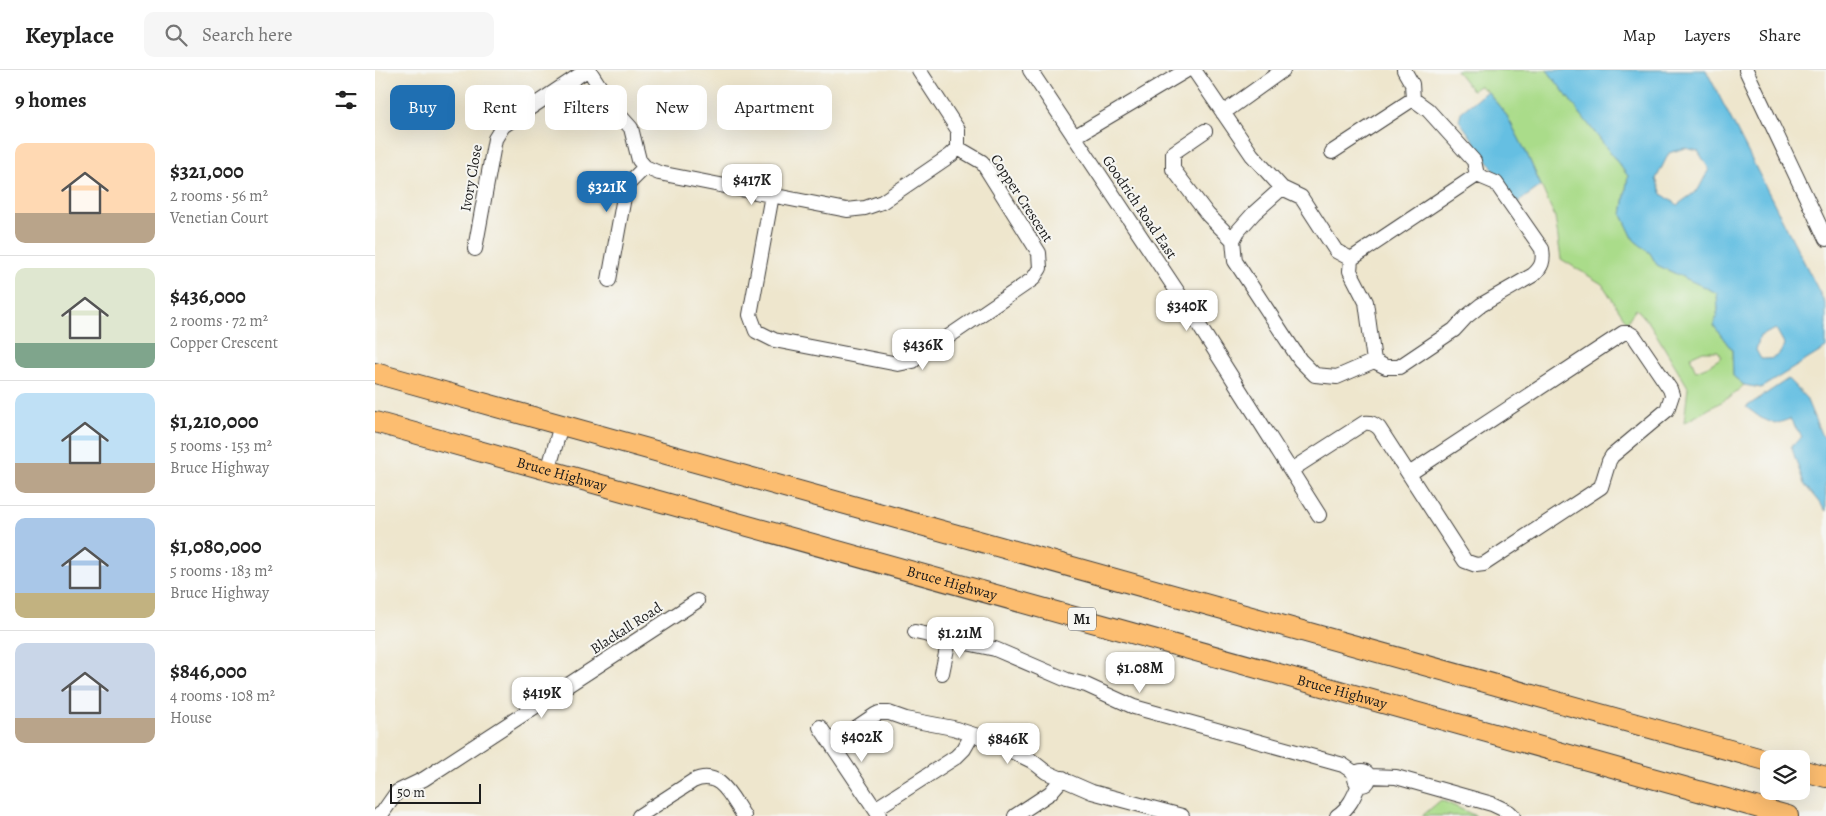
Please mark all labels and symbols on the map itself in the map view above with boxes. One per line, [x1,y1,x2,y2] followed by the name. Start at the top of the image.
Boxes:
[455,143,487,213] street label: Ivory Close
[986,150,1058,246] street label: Copper Crescent
[1098,151,1182,263] street label: Goodrich Road East
[717,164,787,206] pin: $417K
[572,170,642,213] pin: $321K
[1152,290,1222,332] pin: $340K
[888,328,958,371] pin: $436K
[514,452,610,496] street label: Bruce Highway
[905,561,1000,605] street label: Bruce Highway
[586,597,666,659] street label: Blackall Road
[1068,608,1096,630] road number: M1
[919,616,1001,659] pin: $1.21M
[1099,652,1181,694] pin: $1.08M
[1295,670,1390,714] street label: Bruce Highway
[507,676,577,719] pin: $419K
[827,720,897,763] pin: $402K
[973,722,1043,765] pin: $846K
[390,781,481,804] scale bar

